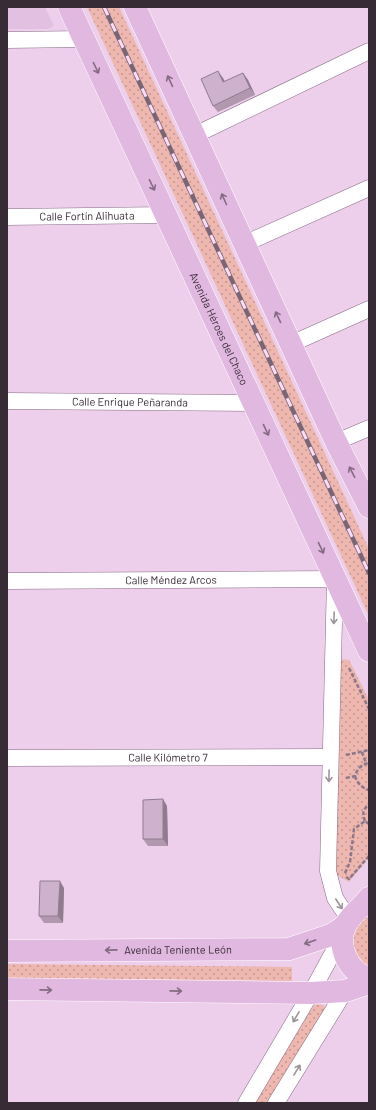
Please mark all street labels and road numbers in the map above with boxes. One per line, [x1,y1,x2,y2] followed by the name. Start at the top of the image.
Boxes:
[39,208,135,223] street label: Calle Fortín Alihuata
[188,270,251,387] street label: Avenida Héroes del Chaco
[72,395,188,408] street label: Calle Enrique Peñaranda
[125,573,217,586] street label: Calle Méndez Arcos
[128,750,208,764] street label: Calle Kilómetro 7
[124,942,232,956] street label: Avenida Teniente León

